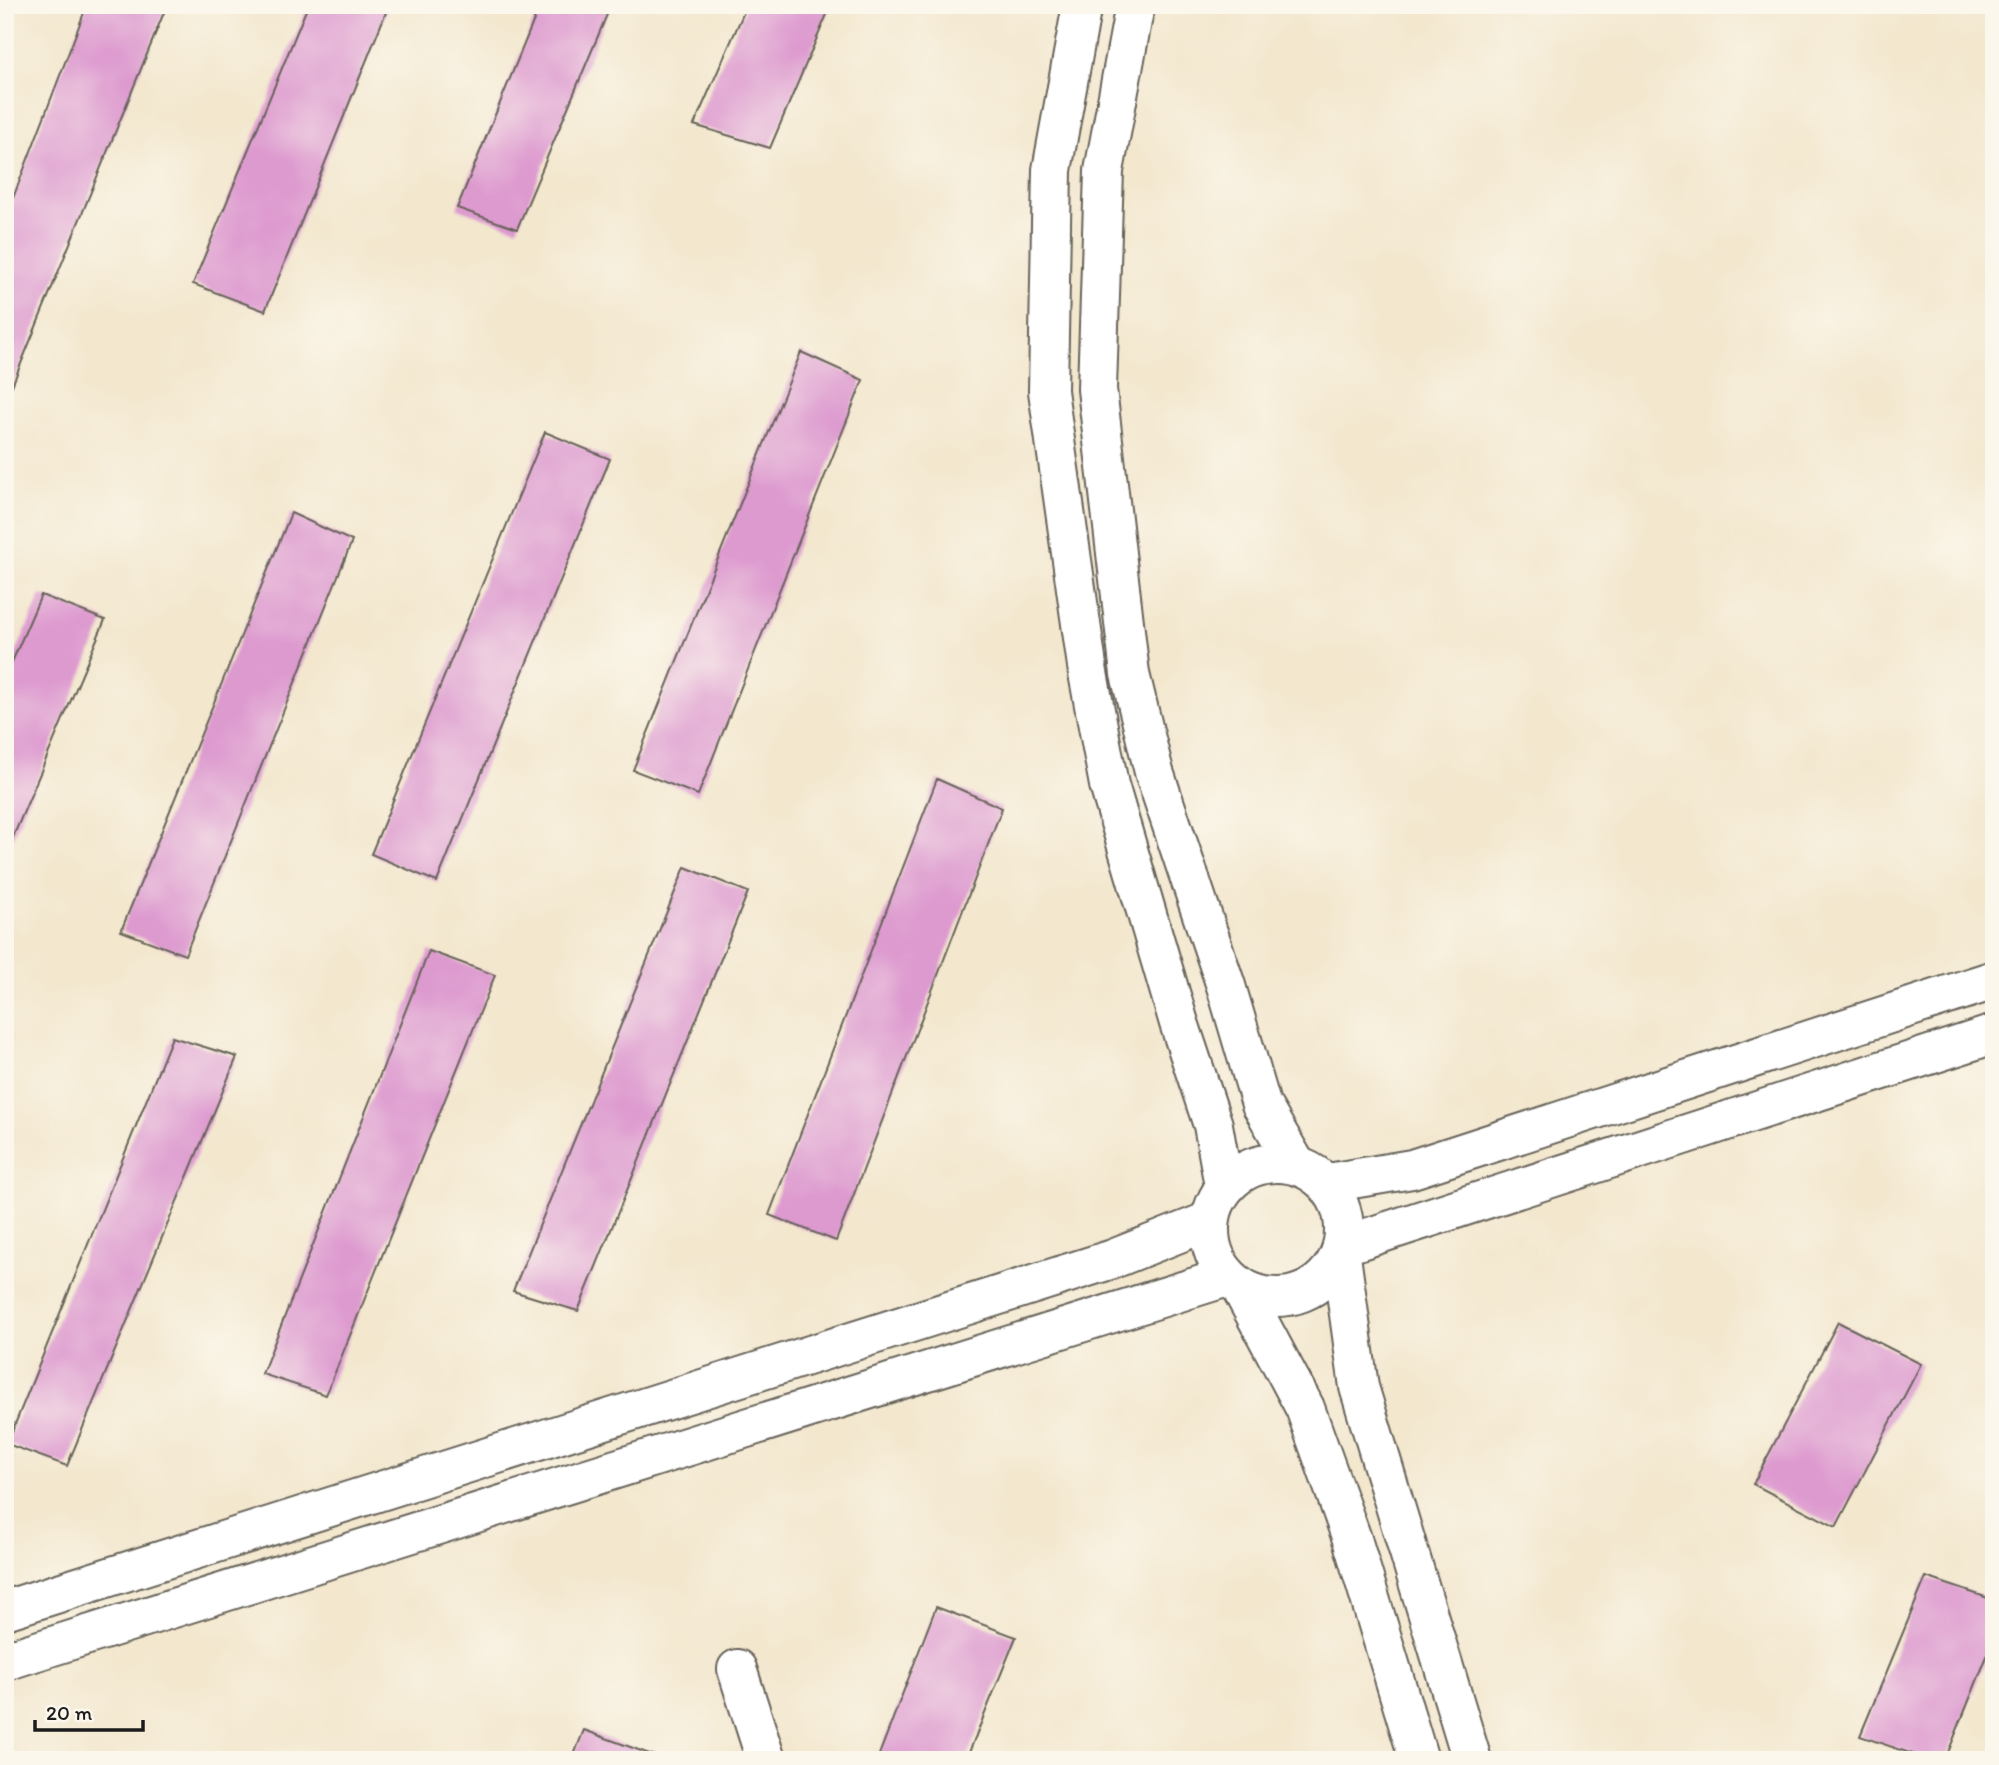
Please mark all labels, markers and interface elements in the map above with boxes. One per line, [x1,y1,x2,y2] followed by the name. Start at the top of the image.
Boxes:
[35,1688,144,1732] scale bar
[46,1700,93,1725] text: 20 m

